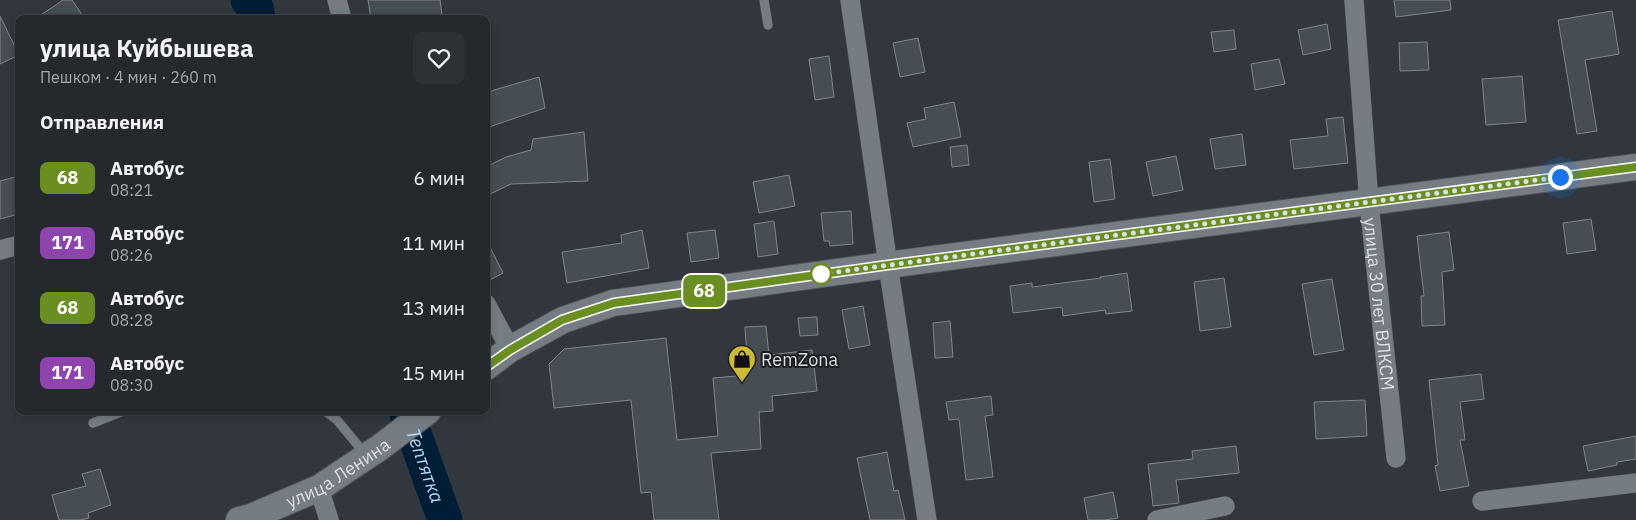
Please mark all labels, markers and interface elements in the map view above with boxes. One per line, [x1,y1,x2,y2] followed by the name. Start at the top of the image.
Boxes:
[40,32,254,64] text: улица Куйбышева
[413,32,465,84] button: heart
[40,67,217,87] text: Пешком · 4 мин · 260 m
[40,110,164,134] text: Отправления
[110,156,184,180] text: Автобус
[1548,165,1573,190] your location
[57,166,78,189] text: 68
[414,166,465,190] text: 6 мин
[110,180,153,200] text: 08:21
[1359,216,1400,391] street label: улица 30 лет ВЛКСМ
[110,221,184,245] text: Автобус
[51,231,84,254] text: 171
[402,231,465,255] text: 11 мин
[110,245,153,265] text: 08:26
[810,263,832,285] unlabelled marker
[682,275,726,307] line badge: 68
[693,279,715,302] text: 68
[110,286,184,310] text: Автобус
[57,296,78,319] text: 68
[402,296,465,320] text: 13 мин
[110,310,153,330] text: 08:28
[727,344,757,383] shop icon: RemZona
[761,348,838,371] place label: RemZona
[110,351,184,375] text: Автобус
[51,361,84,384] text: 171
[402,361,465,385] text: 15 мин
[110,375,153,395] text: 08:30
[401,425,450,506] water label: Тептятка
[282,432,395,512] street label: улица Ленина

